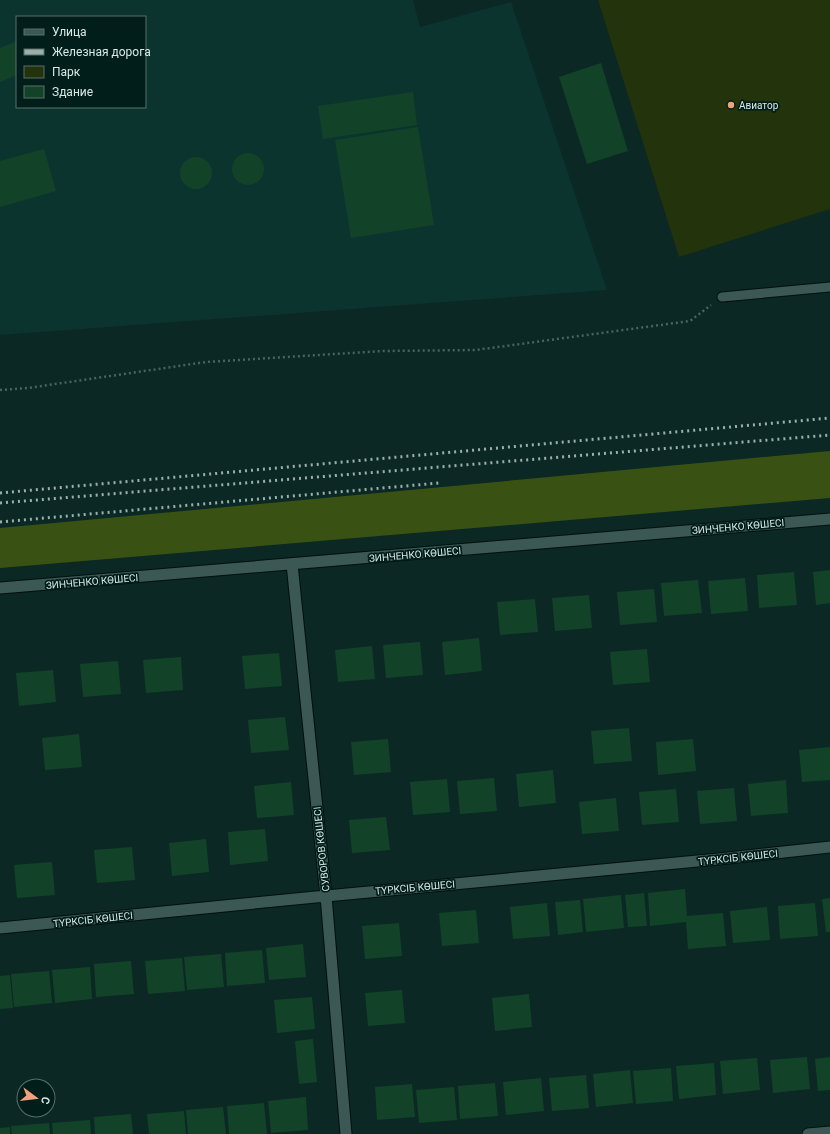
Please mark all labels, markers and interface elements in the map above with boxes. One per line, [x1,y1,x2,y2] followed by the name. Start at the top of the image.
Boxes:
[16,16,146,108] legend
[52,25,87,39] text: Улица
[52,45,151,59] text: Железная дорога
[52,65,81,79] text: Парк
[52,85,93,99] text: Здание
[726,100,736,110] marker: Авиатор
[739,100,779,111] place label: Авиатор
[691,517,785,536] street label: ЗИНЧЕНКО КӨШЕСІ
[368,545,462,564] street label: ЗИНЧЕНКО КӨШЕСІ
[45,572,139,591] street label: ЗИНЧЕНКО КӨШЕСІ
[312,806,331,892] street label: СУВОРОВ КӨШЕСІ
[698,848,778,867] street label: ТҮРКСІБ КӨШЕСІ
[375,879,455,896] street label: ТҮРКСІБ КӨШЕСІ
[53,910,133,929] street label: ТҮРКСІБ КӨШЕСІ
[16,1078,56,1118] north arrow
[38,1095,52,1106] text: С

